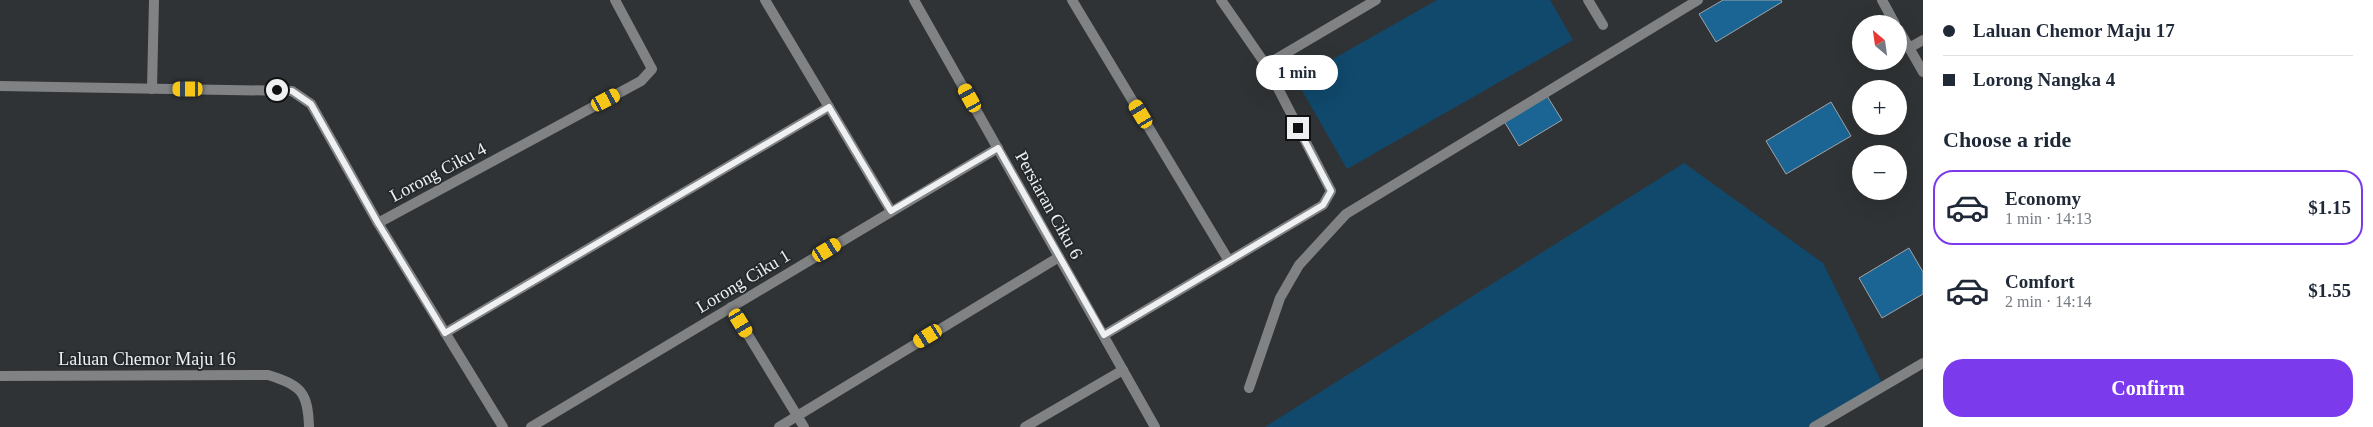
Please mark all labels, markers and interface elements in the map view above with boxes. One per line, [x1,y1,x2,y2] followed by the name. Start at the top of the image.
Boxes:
[1852,15,1908,70] north arrow
[1852,15,1907,200] map controls
[1973,20,2175,41] text: Laluan Chemor Maju 17
[1257,56,1339,90] callout: 1 min
[1278,64,1316,81] text: 1 min
[1973,69,2115,90] text: Lorong Nangka 4
[266,79,288,101] route start
[1852,80,1907,135] button: +
[956,81,983,115] car
[173,82,203,97] car
[589,86,622,114] car
[1126,97,1155,131] car
[1287,117,1309,139] route end
[1943,127,2071,152] text: Choose a ride
[387,138,489,206] street label: Lorong Ciku 4
[1852,145,1907,200] button: −
[1011,148,1087,262] street label: Persiaran Ciku 6
[1945,185,1990,230] icon: car
[2005,188,2081,209] text: Economy
[2308,197,2351,218] text: $1.15
[2005,210,2092,227] text: 1 min · 14:13
[810,236,843,264] car
[692,245,794,317] street label: Lorong Ciku 1
[1945,268,1990,313] icon: car
[2005,271,2075,292] text: Comfort
[2308,280,2351,301] text: $1.55
[2005,293,2092,310] text: 2 min · 14:14
[726,306,755,340] car
[911,322,944,350] car
[58,349,236,369] street label: Laluan Chemor Maju 16
[1943,359,2353,417] button: Confirm

